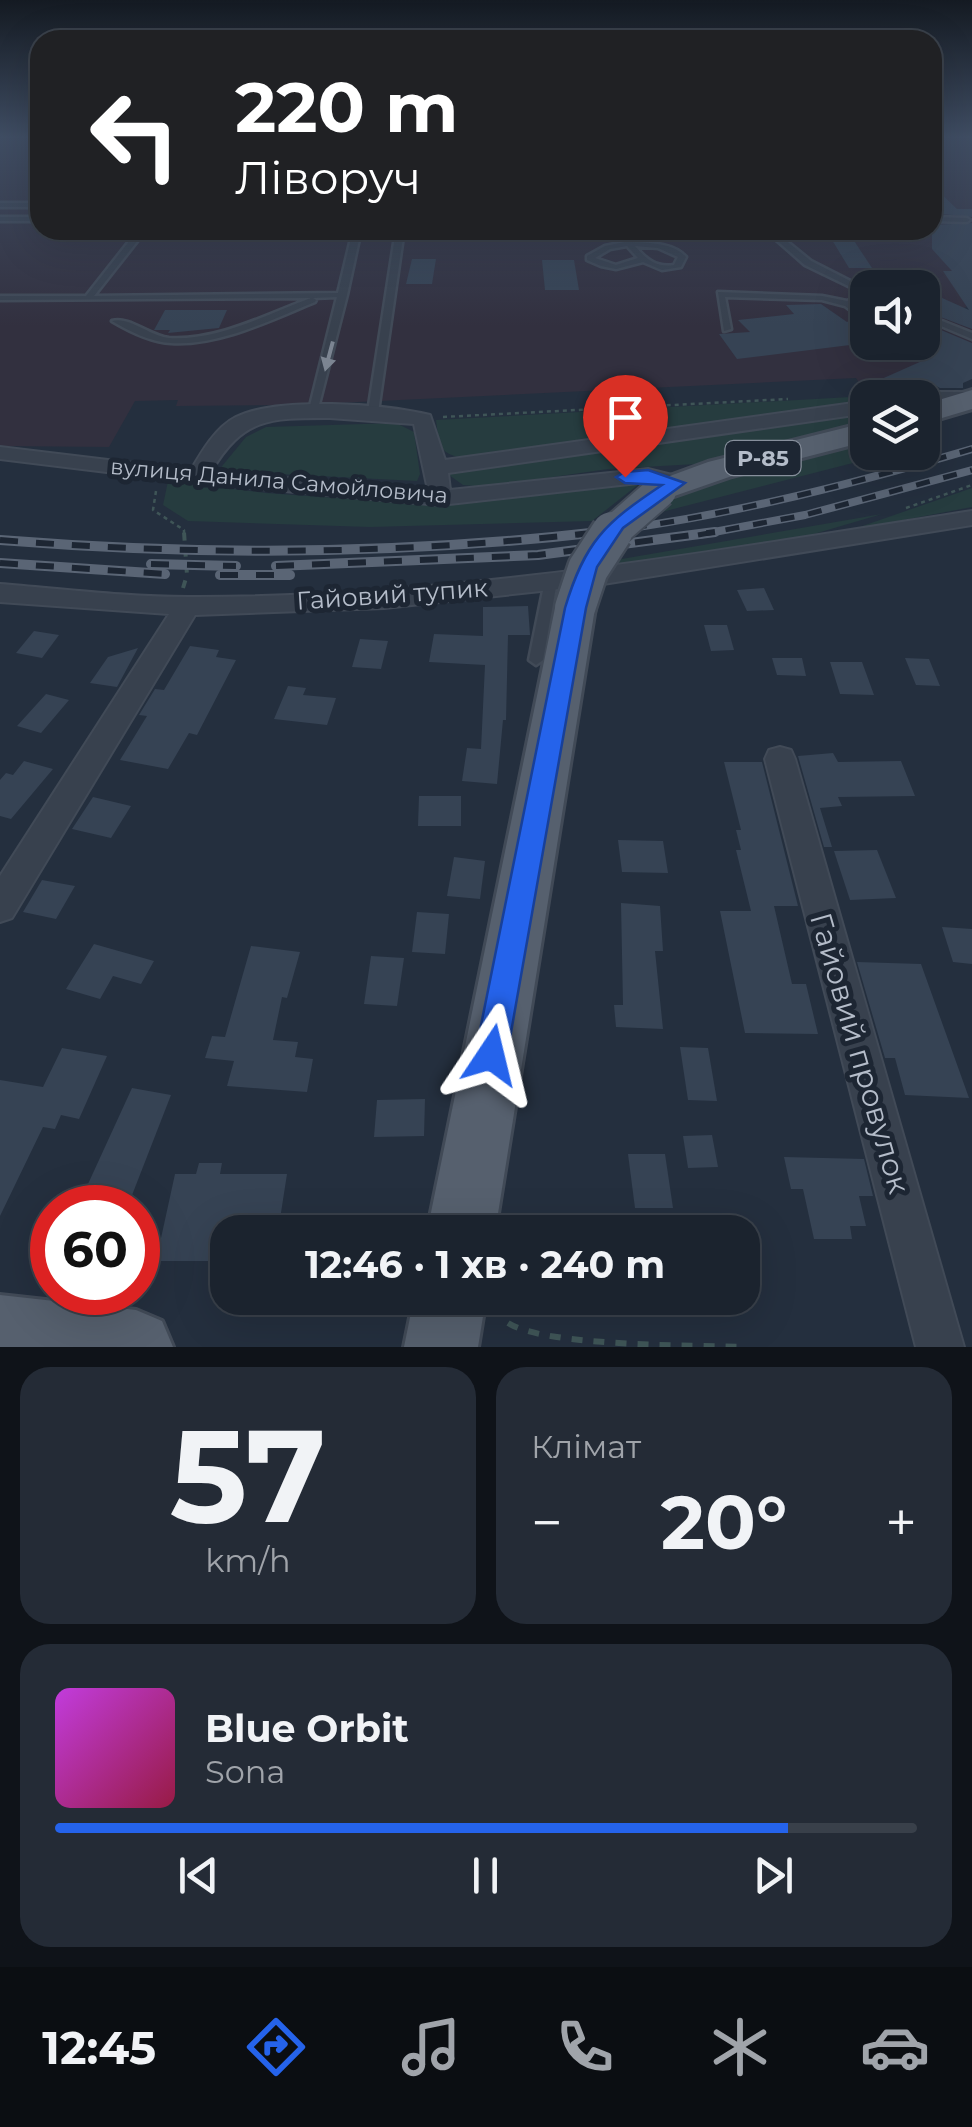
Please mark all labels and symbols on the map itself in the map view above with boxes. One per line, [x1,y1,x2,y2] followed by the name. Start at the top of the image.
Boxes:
[320,341,336,372] one-way arrow
[583,375,668,478] pin
[726,441,800,475] road number: Р-85
[109,453,449,509] street label: вулиця Данила Самойловича
[295,572,489,616] street label: Гайовий тупик
[802,908,918,1198] street label: Гайовий провулок
[439,1003,543,1107] position arrow
[30,1185,160,1315] speed limit sign: 60

